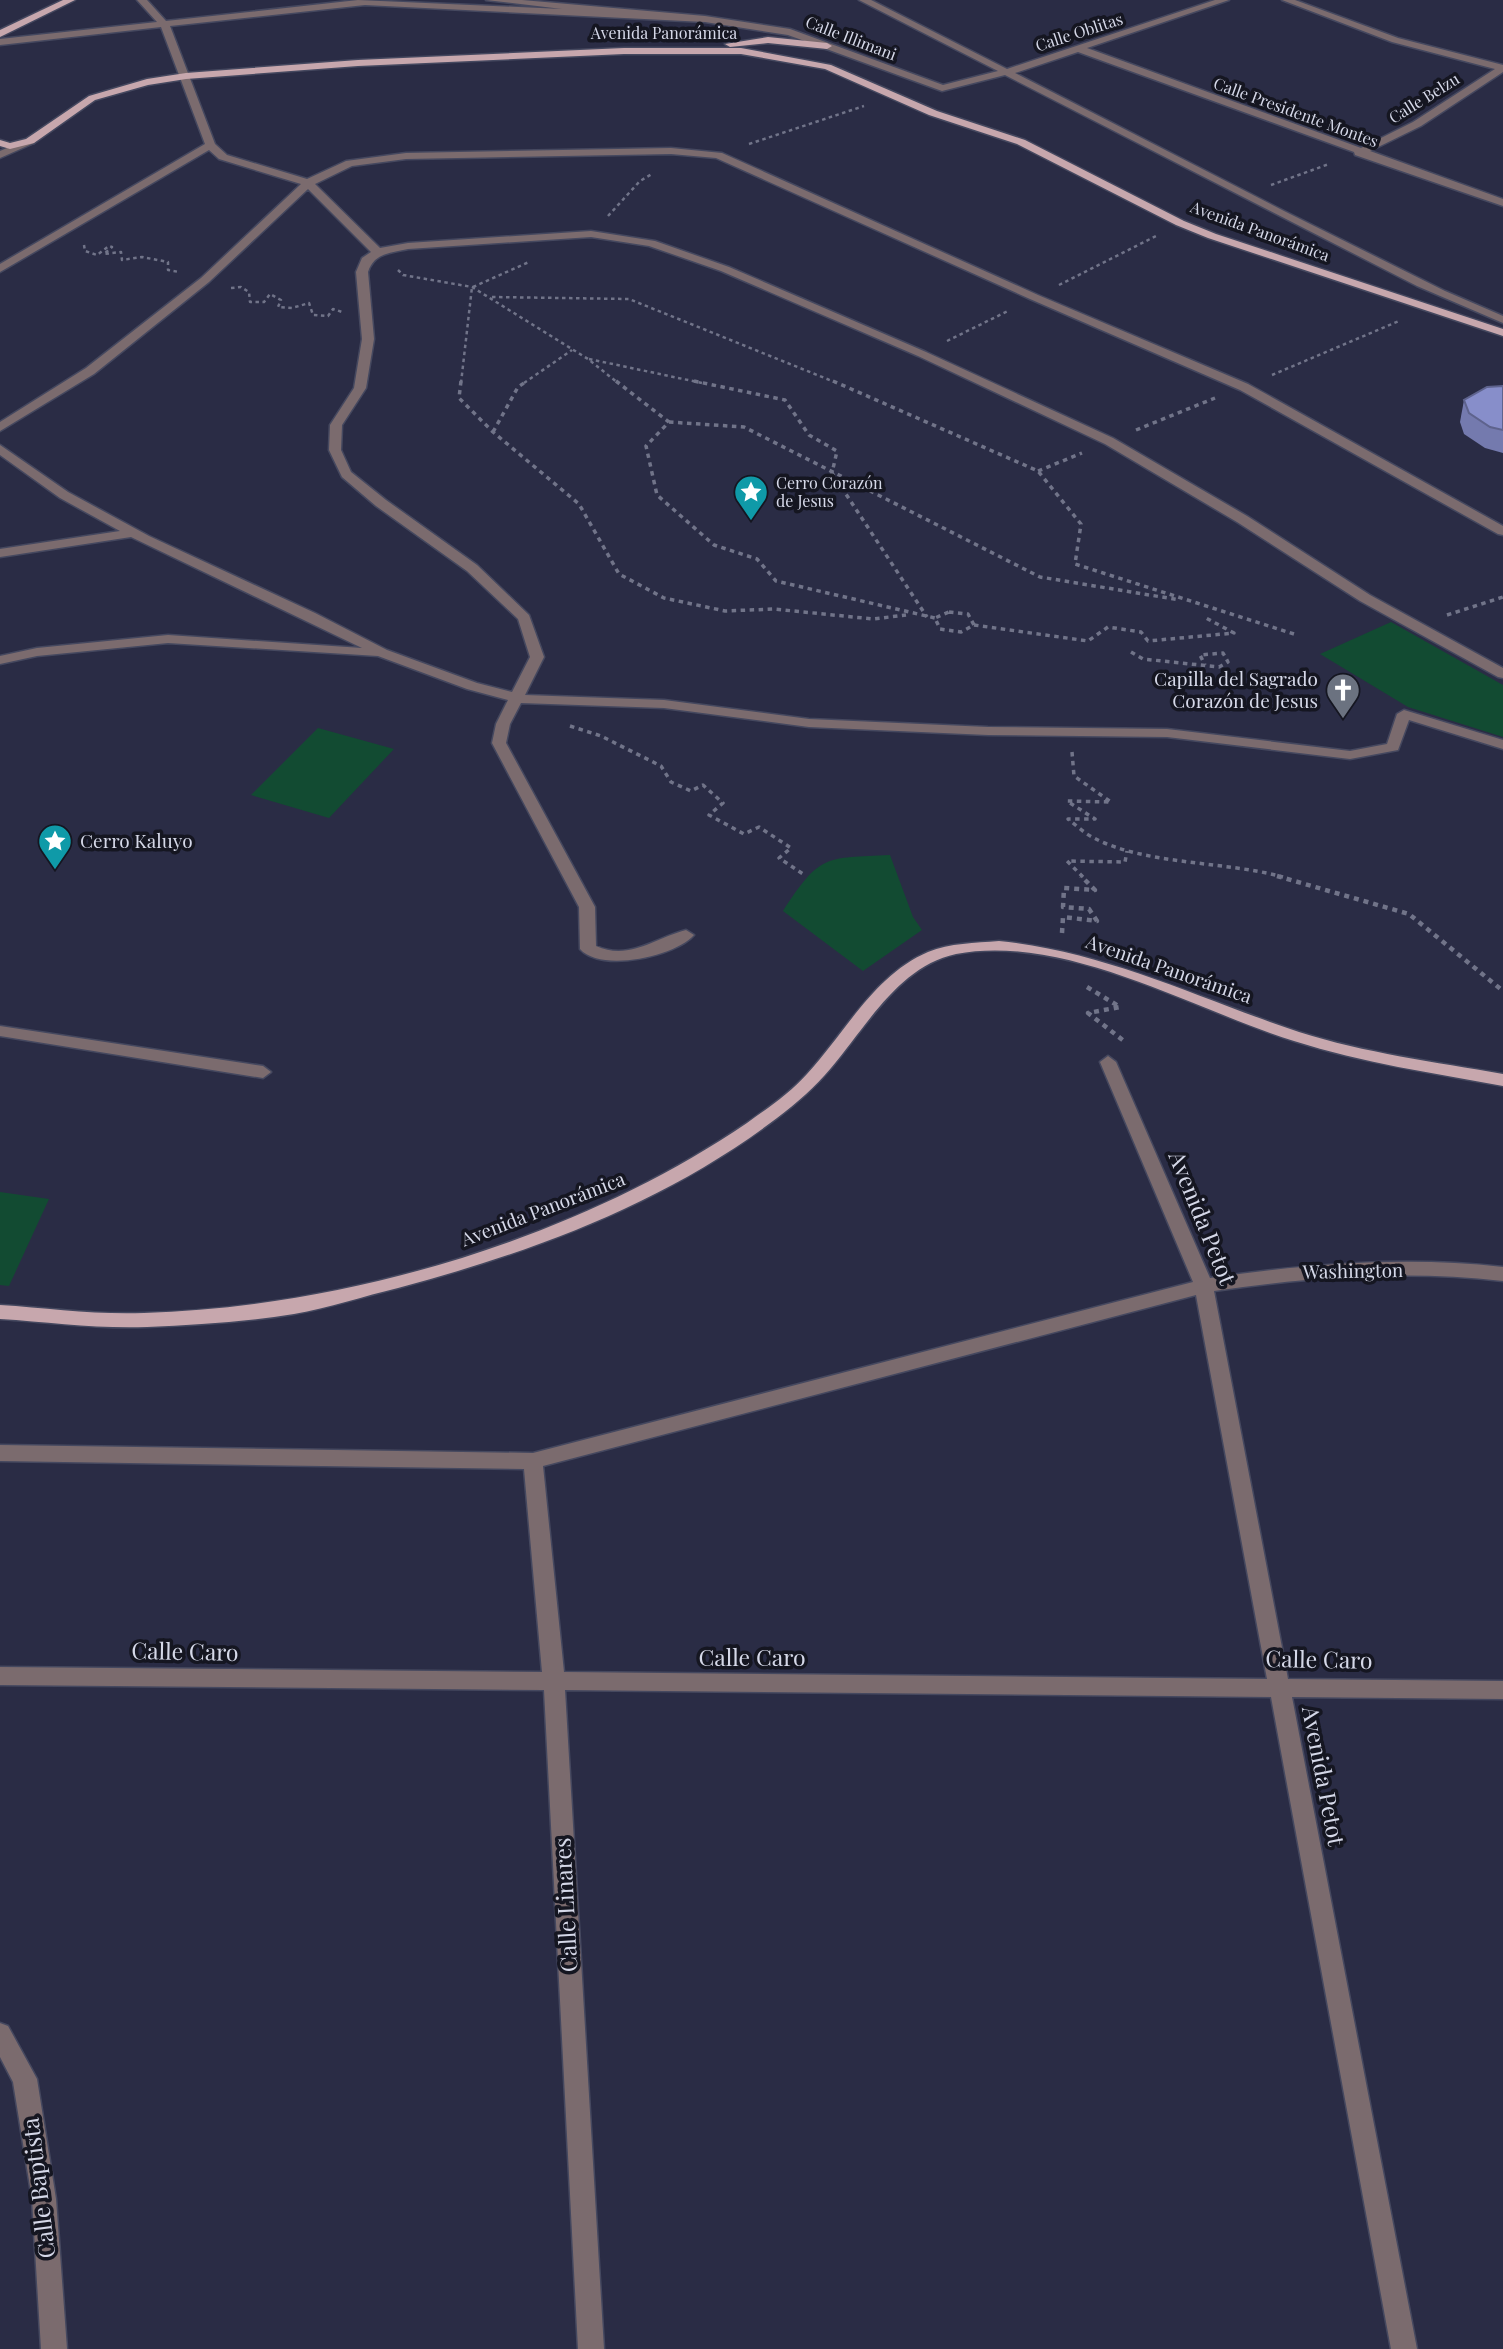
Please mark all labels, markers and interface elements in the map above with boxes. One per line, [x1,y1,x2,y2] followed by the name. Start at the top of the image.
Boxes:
[1032,8,1125,56] street label: Calle Oblitas
[803,11,900,65] street label: Calle Illimani
[590,22,737,43] street label: Avenida Panorámica
[1384,68,1463,128] street label: Calle Belzu
[1211,72,1381,151] street label: Calle Presidente Montes
[1187,195,1333,265] street label: Avenida Panorámica
[776,472,883,511] place label: Cerro Corazón de Jesus
[732,473,770,522] place icon: Cerro Corazón de Jesus
[1154,665,1318,713] place label: Capilla del Sagrado Corazón de Jesus
[1324,671,1362,720] church icon: Capilla del Sagrado Corazón de Jesus
[36,822,74,871] place icon: Cerro Kaluyo
[80,827,193,853] place label: Cerro Kaluyo
[1082,927,1256,1009] street label: Avenida Panorámica
[1162,1145,1245,1290] street label: Avenida Petot
[456,1165,629,1252] street label: Avenida Panorámica
[1301,1256,1404,1284] street label: Washington
[131,1634,239,1667] street label: Calle Caro
[698,1641,806,1672] street label: Calle Caro
[1265,1642,1373,1675] street label: Calle Caro
[1296,1702,1353,1849] street label: Avenida Petot
[545,1837,584,1973] street label: Calle Linares
[13,2116,62,2260] street label: Calle Baptista

